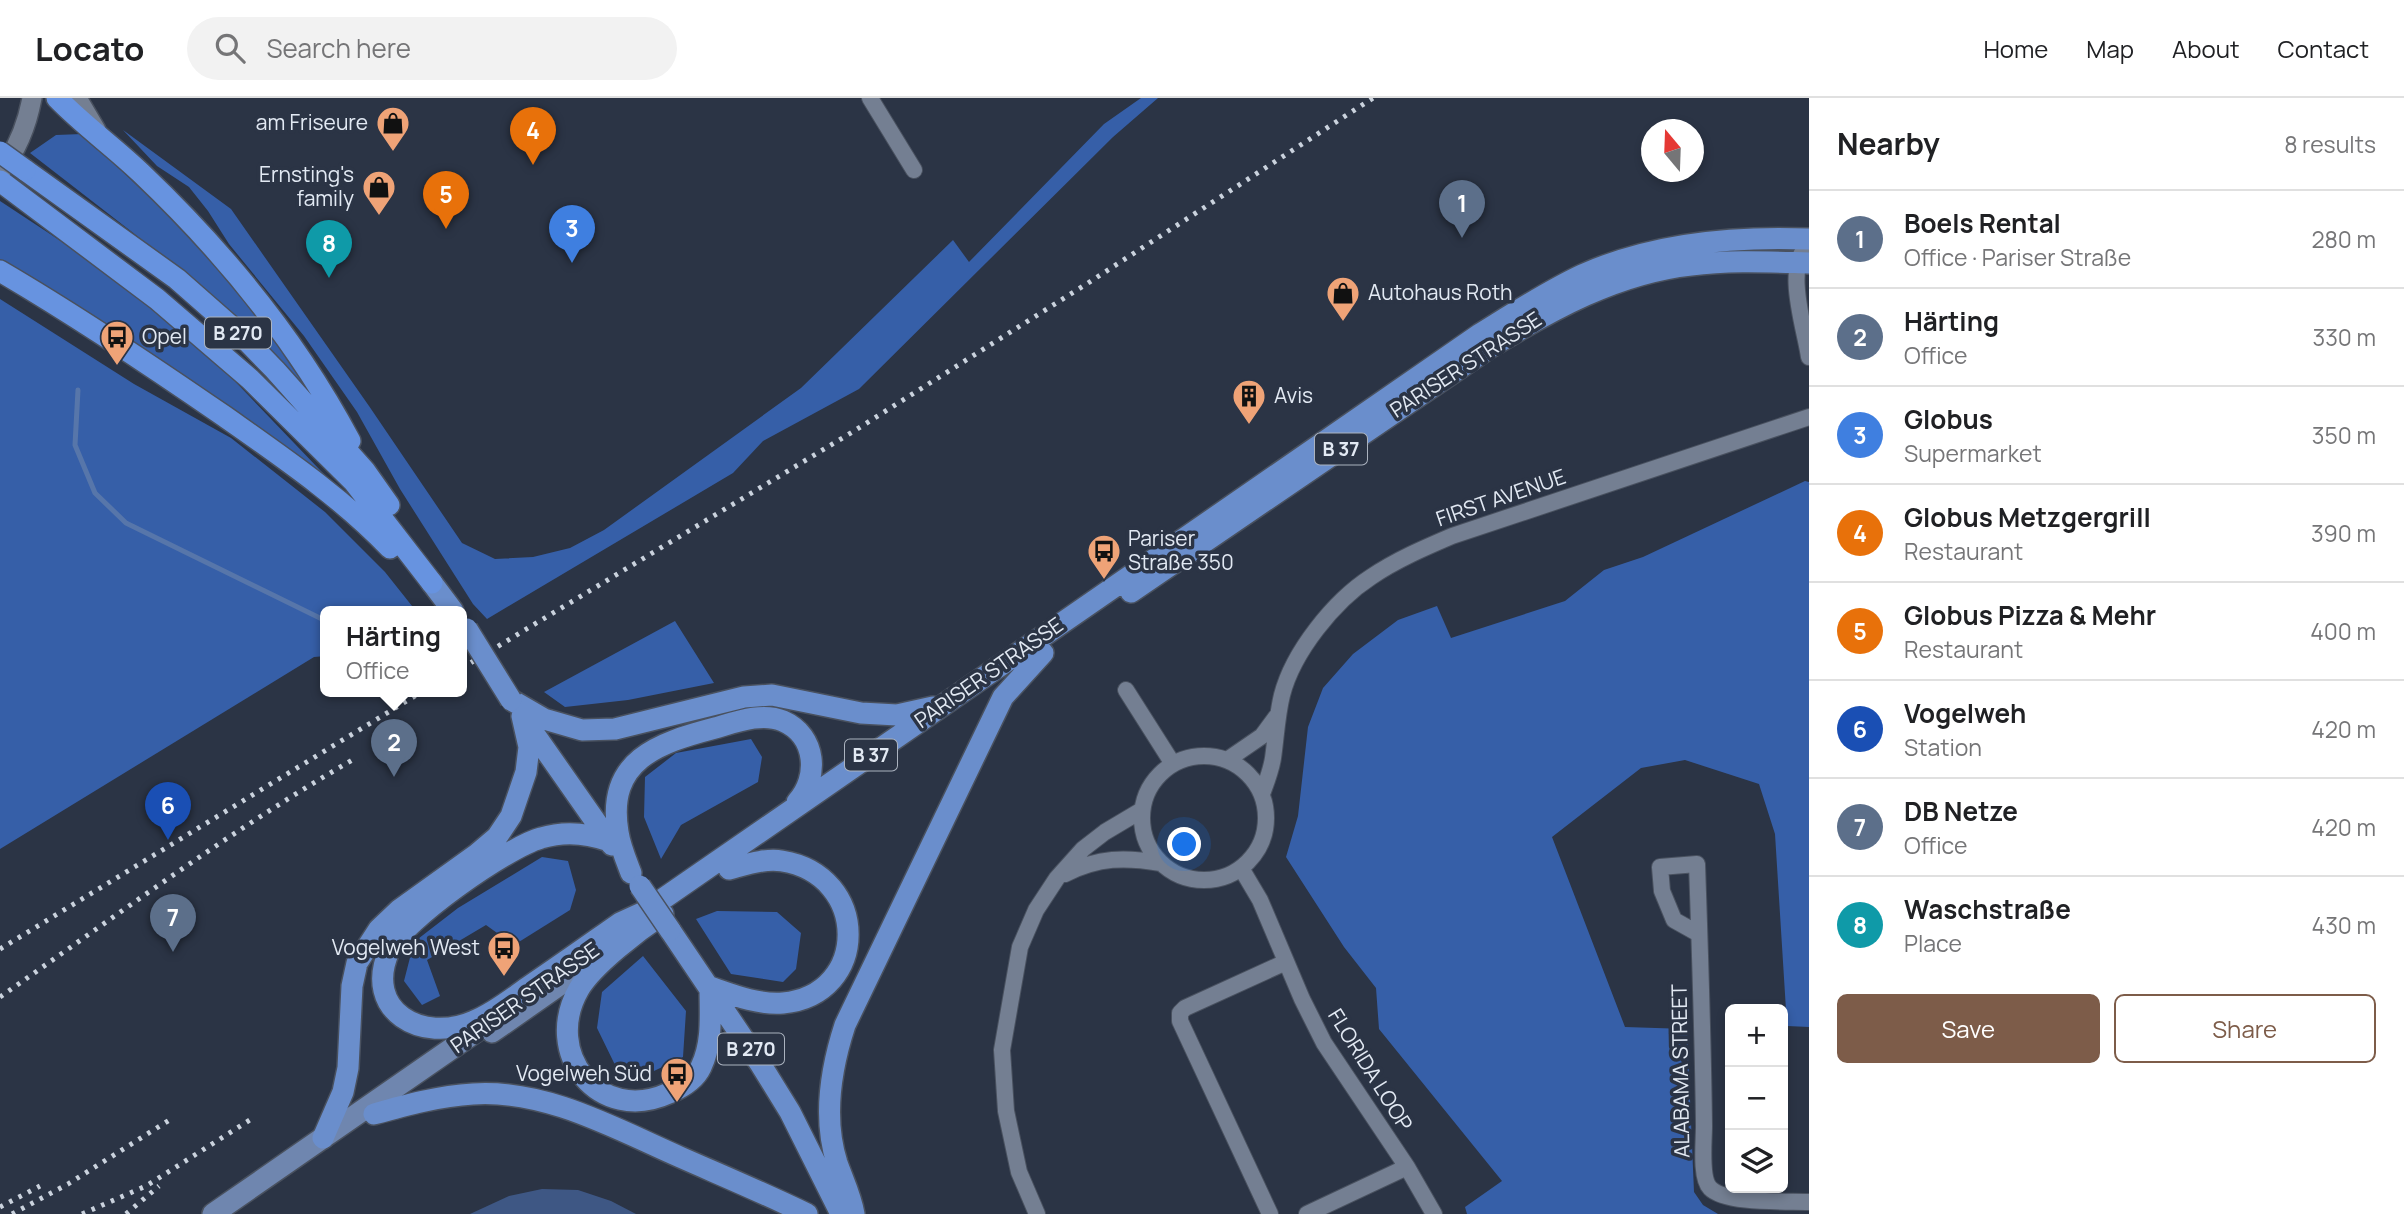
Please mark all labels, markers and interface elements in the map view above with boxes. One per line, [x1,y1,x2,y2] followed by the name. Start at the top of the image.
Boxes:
[187,17,677,80] search box
[35,26,145,71] text: Locato
[211,29,249,67] icon: search
[267,30,411,66] text: Search here
[1983,32,2048,65] text: Home
[2086,32,2134,65] text: Map
[2172,32,2240,65] text: About
[2278,32,2369,65] text: Contact
[374,104,412,153] shop icon: am Friseure
[510,107,556,165] pin: 4
[256,108,368,136] place label: am Friseure
[1641,119,1704,182] north arrow
[1837,123,1940,164] text: Nearby
[2284,128,2376,160] text: 8 results
[259,160,354,212] place label: Ernsting's family
[360,168,398,217] shop icon: Ernsting's family
[423,171,469,229] pin: 5
[1439,180,1485,238] pin: 1
[549,205,595,263] pin: 3
[1904,205,2061,241] text: Boels Rental
[306,220,352,278] pin: 8
[1855,223,1865,255] text: 1
[2311,223,2376,255] text: 280 m
[1904,241,2131,273] text: Office · Pariser Straße
[1324,274,1362,323] shop icon: Autohaus Roth
[1368,278,1513,306] place label: Autohaus Roth
[1904,303,1999,339] text: Härting
[1384,305,1547,424] street label: PARISER STRASSE
[205,317,271,348] road number: B 270
[98,318,136,367] bus stop icon: Opel
[1853,321,1867,353] text: 2
[2312,321,2376,353] text: 330 m
[142,322,187,350] place label: Opel
[1904,339,1967,371] text: Office
[1230,377,1268,426] building icon: Avis
[1274,381,1313,409] place label: Avis
[1904,401,1993,437] text: Globus
[1853,419,1867,451] text: 3
[2312,419,2376,451] text: 350 m
[1315,434,1367,464] road number: B 37
[1904,437,2042,469] text: Supermarket
[1432,462,1569,532] street label: FIRST AVENUE
[1904,499,2151,535] text: Globus Metzgergrill
[1853,517,1867,549] text: 4
[2311,517,2376,549] text: 390 m
[1128,524,1234,576] place label: Pariser Straße 350
[1085,532,1123,581] bus stop icon: Pariser Straße 350
[1904,535,2023,567] text: Restaurant
[1904,597,2156,633] text: Globus Pizza & Mehr
[320,606,467,697] popup
[909,610,1068,734] street label: PARISER STRASSE
[1853,615,1867,647] text: 5
[2310,615,2376,647] text: 400 m
[346,618,441,654] text: Härting
[1904,633,2023,665] text: Restaurant
[346,654,409,686] text: Office
[1904,695,2026,731] text: Vogelweh
[1853,713,1867,745] text: 6
[2311,713,2376,745] text: 420 m
[371,719,417,777] pin: 2
[1904,731,1982,763] text: Station
[845,740,897,770] road number: B 37
[145,782,191,840] pin: 6
[1904,793,2018,829] text: DB Netze
[1854,811,1866,843] text: 7
[2311,811,2376,843] text: 420 m
[1167,827,1201,861] your location
[1904,829,1967,861] text: Office
[1904,891,2071,927] text: Waschstraße
[150,894,196,952] pin: 7
[1853,909,1867,941] text: 8
[2312,909,2376,941] text: 430 m
[1904,927,1962,959] text: Place
[485,929,523,978] bus stop icon: Vogelweh West
[332,933,480,961] place label: Vogelweh West
[445,935,604,1059] street label: PARISER STRASSE
[1664,983,1696,1158] street label: ALABAMA STREET
[1837,994,2100,1063] button: Save
[2114,994,2376,1063] button: Share
[1322,1003,1420,1136] street label: FLORIDA LOOP
[1725,1004,1788,1193] map controls
[1725,1004,1788,1067] button: +
[718,1034,784,1065] road number: B 270
[658,1055,696,1104] bus stop icon: Vogelweh Süd
[516,1059,652,1087] place label: Vogelweh Süd
[1725,1067,1788,1130] button: −
[1725,1130,1788,1193] button: layers

